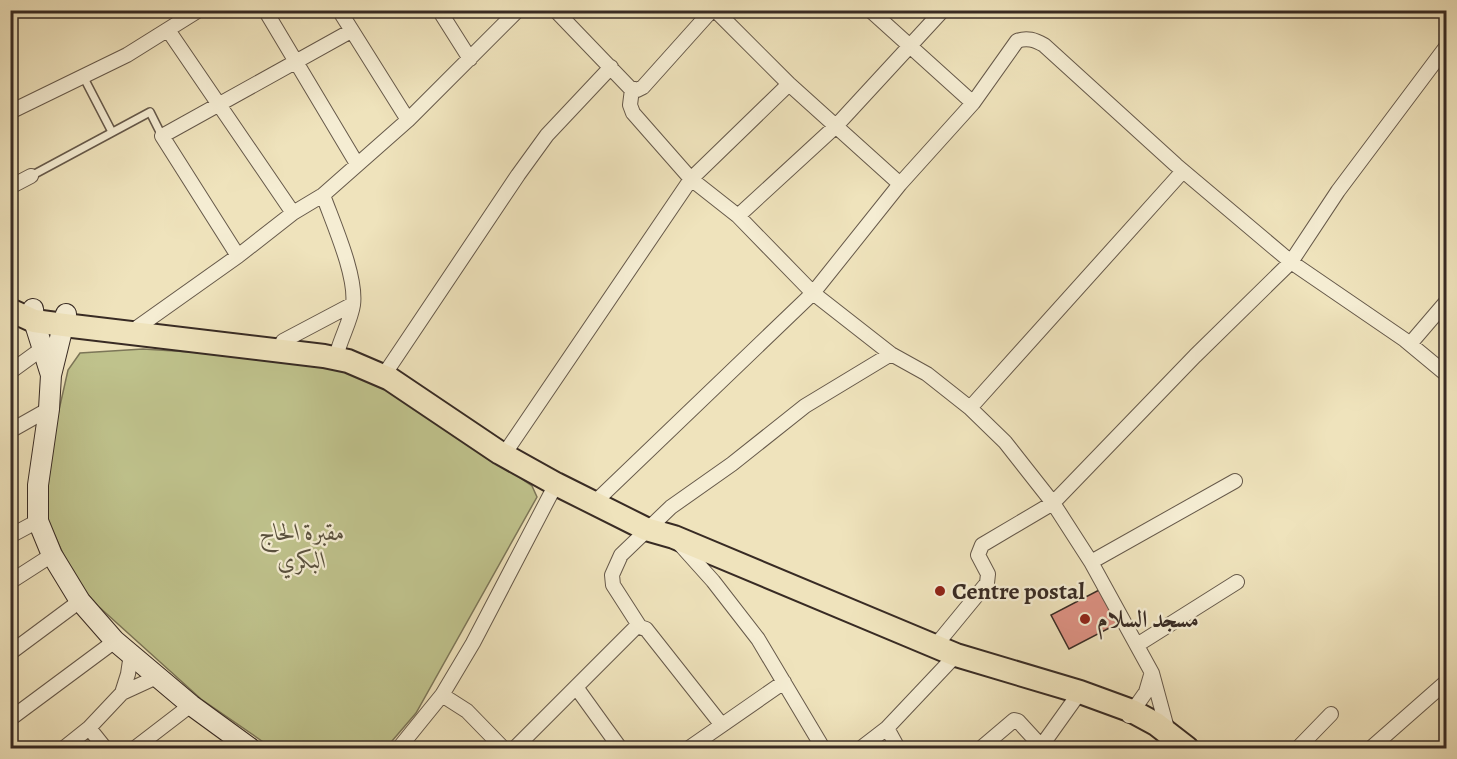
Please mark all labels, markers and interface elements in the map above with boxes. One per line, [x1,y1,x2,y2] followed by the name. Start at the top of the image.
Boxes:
[259,516,345,579] park label: مقبرة الحاج البكري
[952,575,1085,607] place label: Centre postal
[933,584,947,598] marker: Centre postal
[1097,603,1199,640] place label: مسجد السلام
[1078,612,1092,626] marker: مسجد السلام

